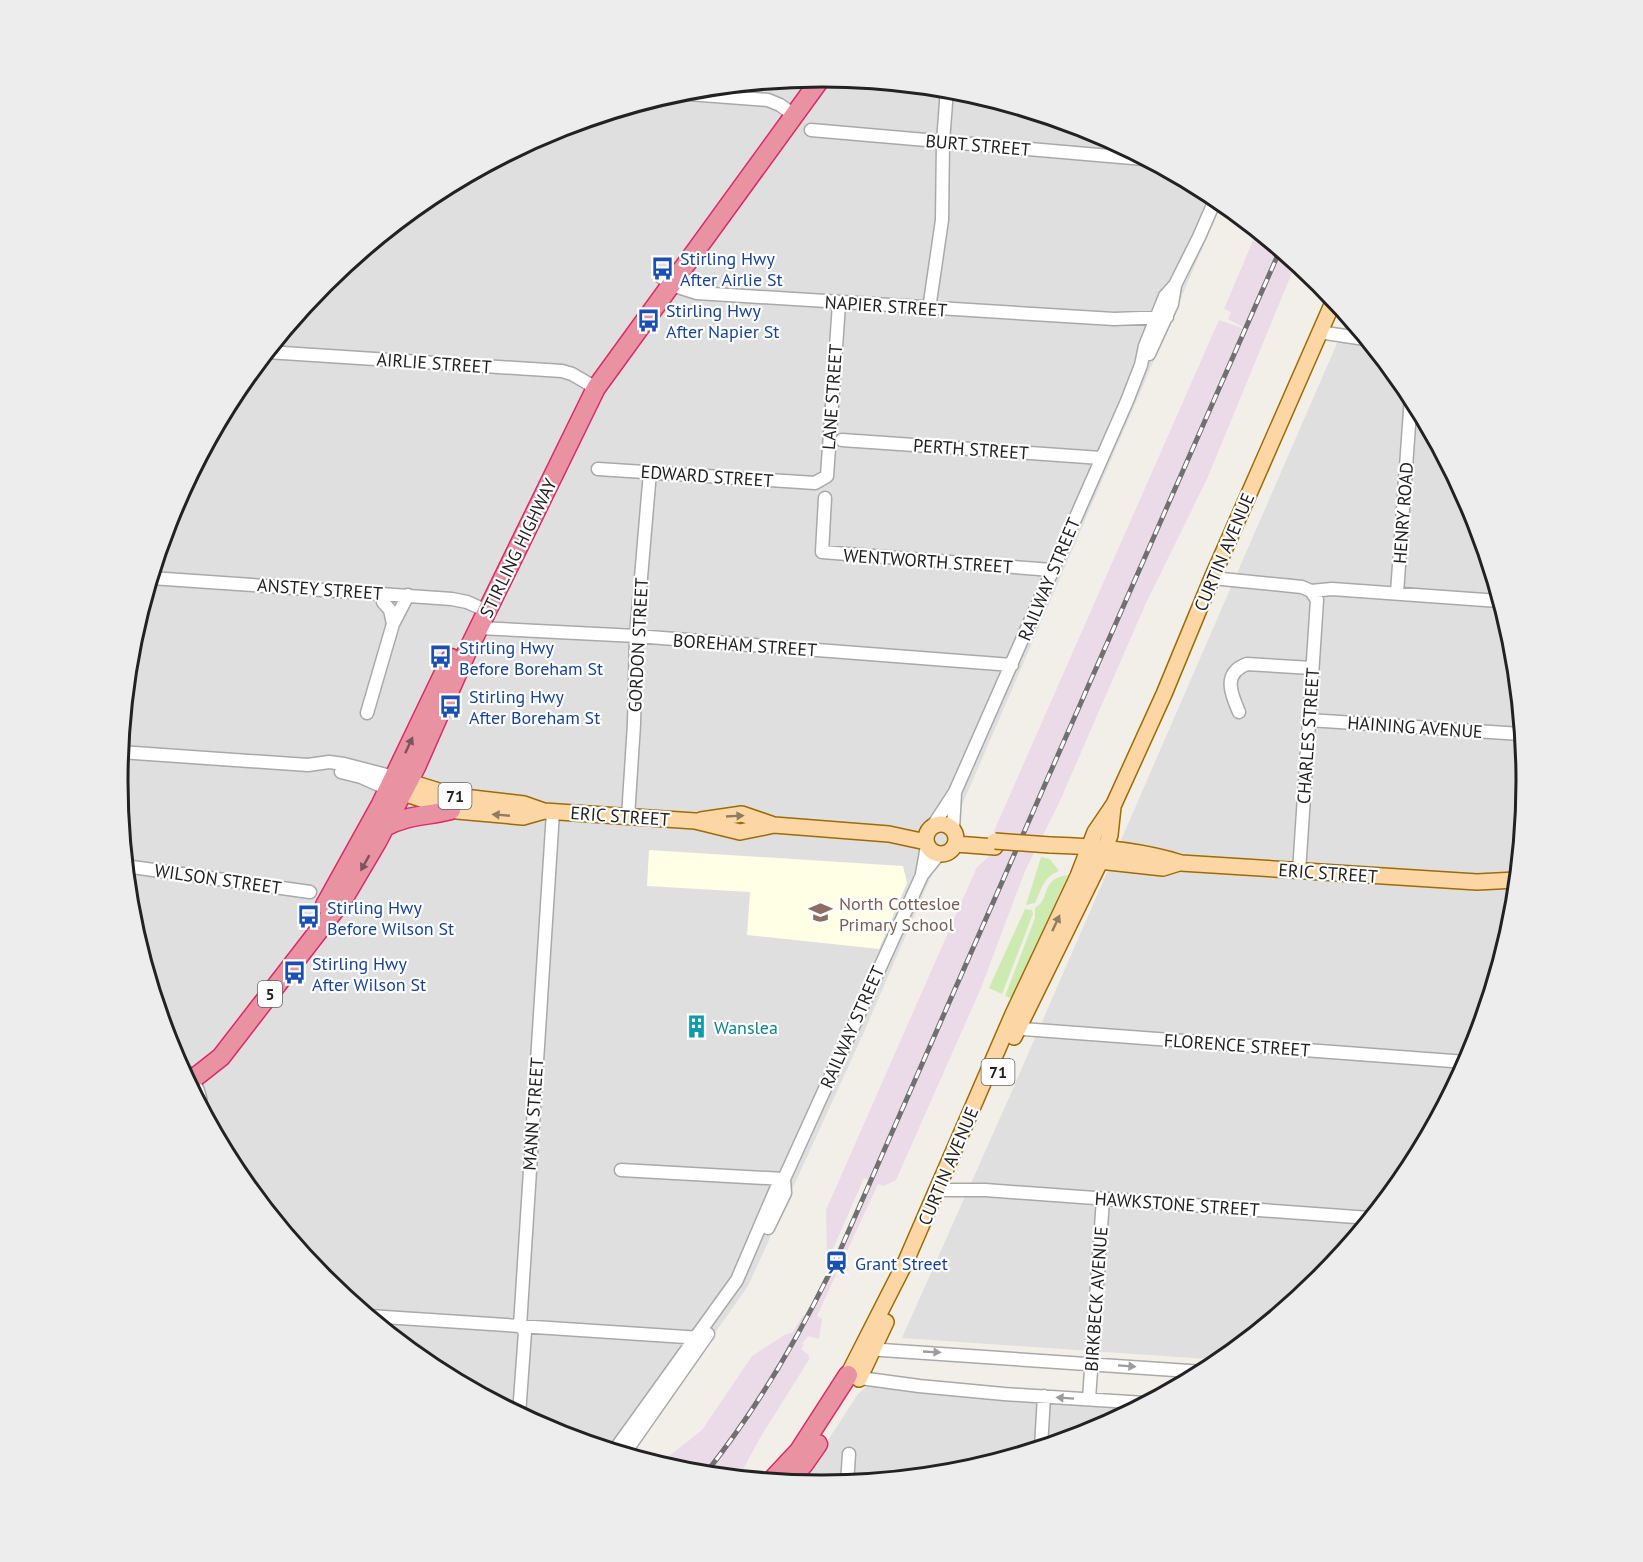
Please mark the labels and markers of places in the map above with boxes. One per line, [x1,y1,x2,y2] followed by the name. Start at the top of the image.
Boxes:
[680,247,783,291] place label: Stirling Hwy After Airlie St
[649,255,675,281] bus stop icon: Stirling Hwy After Airlie St
[666,299,779,343] place label: Stirling Hwy After Napier St
[635,307,661,333] bus stop icon: Stirling Hwy After Napier St
[459,636,603,680] place label: Stirling Hwy Before Boreham St
[428,644,454,670] bus stop icon: Stirling Hwy Before Boreham St
[469,685,600,729] place label: Stirling Hwy After Boreham St
[438,693,464,719] bus stop icon: Stirling Hwy After Boreham St
[839,892,960,936] place label: North Cottesloe Primary School
[327,896,454,940] place label: Stirling Hwy Before Wilson St
[808,900,834,926] school or university icon: North Cottesloe Primary School
[296,904,322,930] bus stop icon: Stirling Hwy Before Wilson St
[312,952,426,996] place label: Stirling Hwy After Wilson St
[281,960,307,986] bus stop icon: Stirling Hwy After Wilson St
[683,1014,709,1040] building icon: Wanslea
[714,1016,778,1039] place label: Wanslea
[824,1250,850,1276] station icon: Grant Street
[855,1252,948,1275] place label: Grant Street

